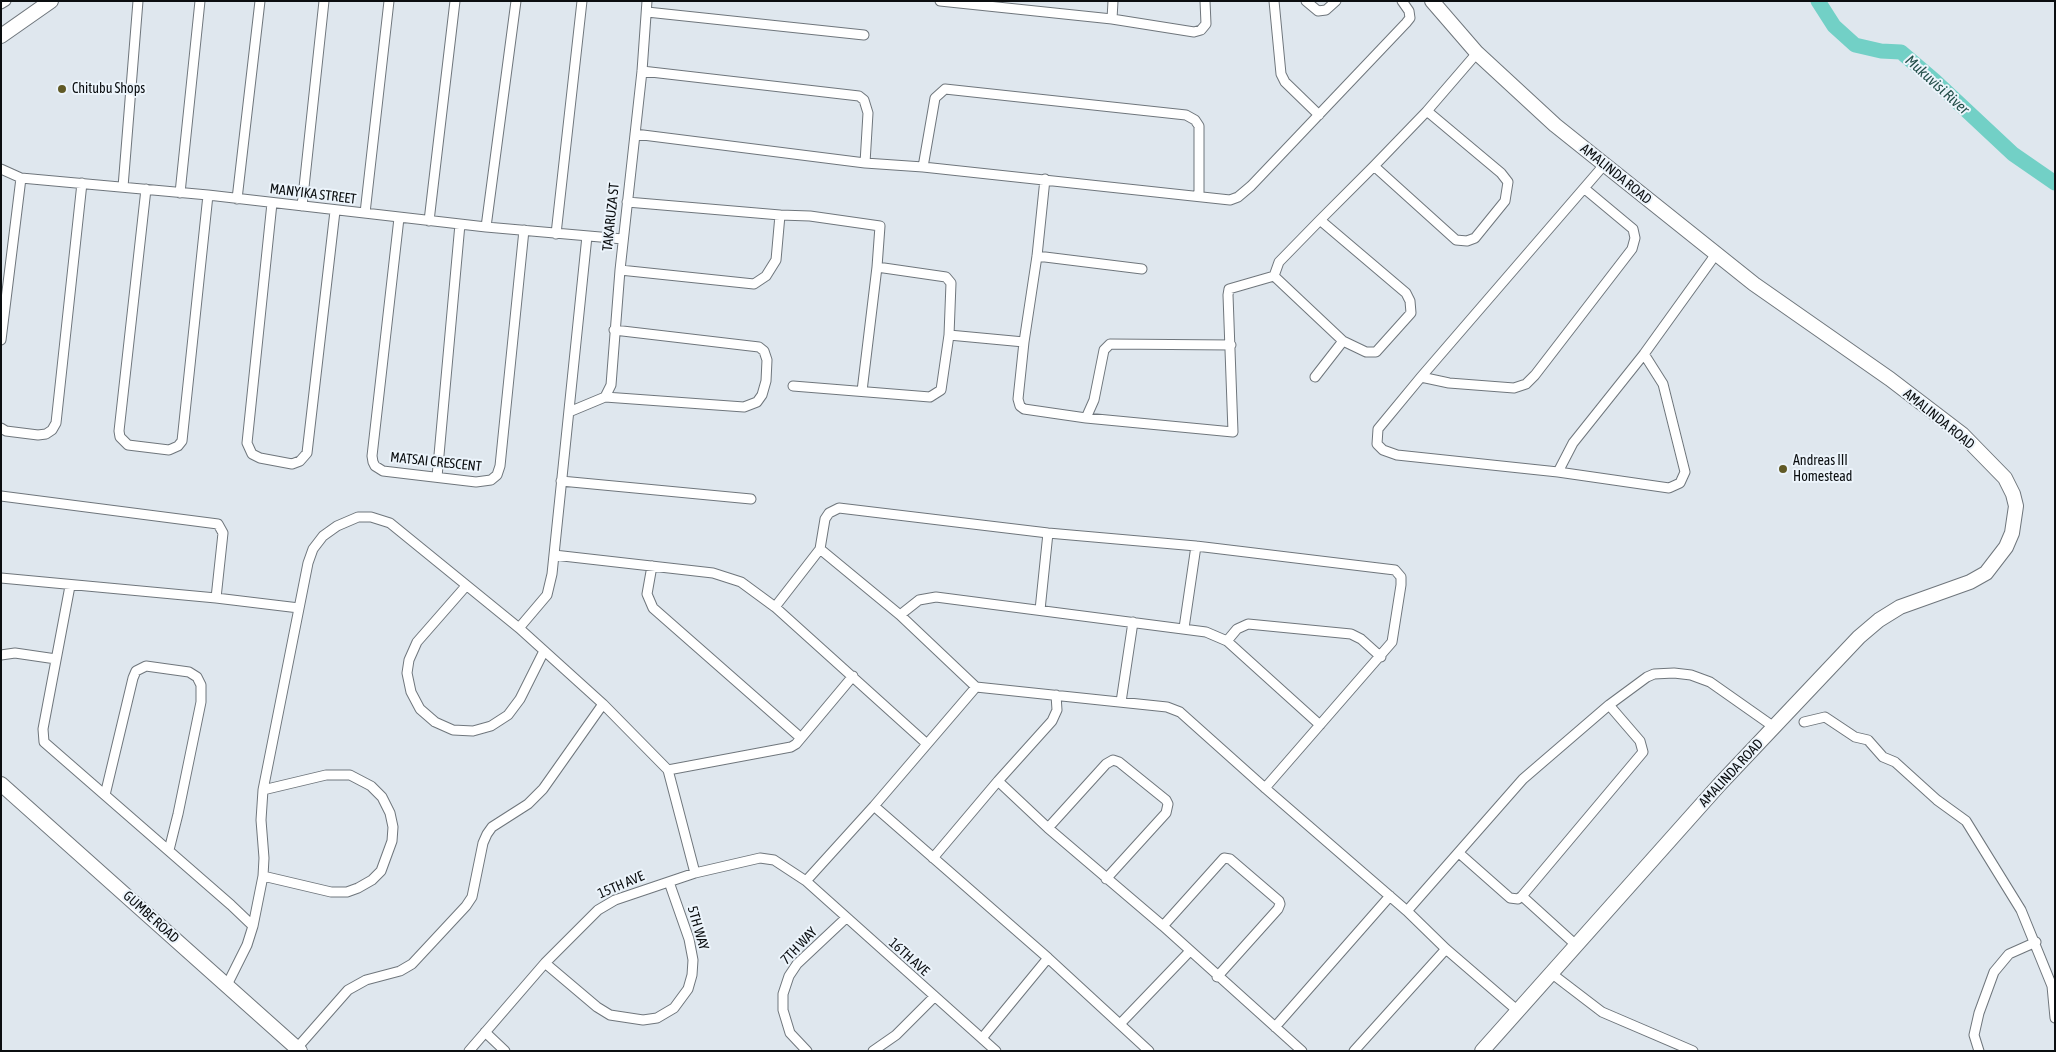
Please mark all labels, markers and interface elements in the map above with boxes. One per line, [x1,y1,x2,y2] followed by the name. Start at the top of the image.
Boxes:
[1901,52,1973,118] water label: Mukuvisi River
[72,81,145,97] place label: Chitubu Shops
[56,83,68,95] marker: Chitubu Shops
[1577,140,1655,208] street label: AMALINDA ROAD
[269,180,357,208] street label: MANYIKA STREET
[599,182,623,252] street label: TAKARUZA ST
[1900,385,1978,453] street label: AMALINDA ROAD
[389,449,483,475] street label: MATSAI CRESCENT
[1793,453,1852,486] place label: Andreas III Homestead
[1777,463,1789,475] marker: Andreas III Homestead
[1695,736,1767,810] street label: AMALINDA ROAD
[595,868,647,902] street label: 15TH AVE
[120,888,182,946] street label: GUMBE ROAD
[684,904,712,952] street label: 5TH WAY
[777,924,821,968] street label: 7TH WAY
[885,934,933,980] street label: 16TH AVE

